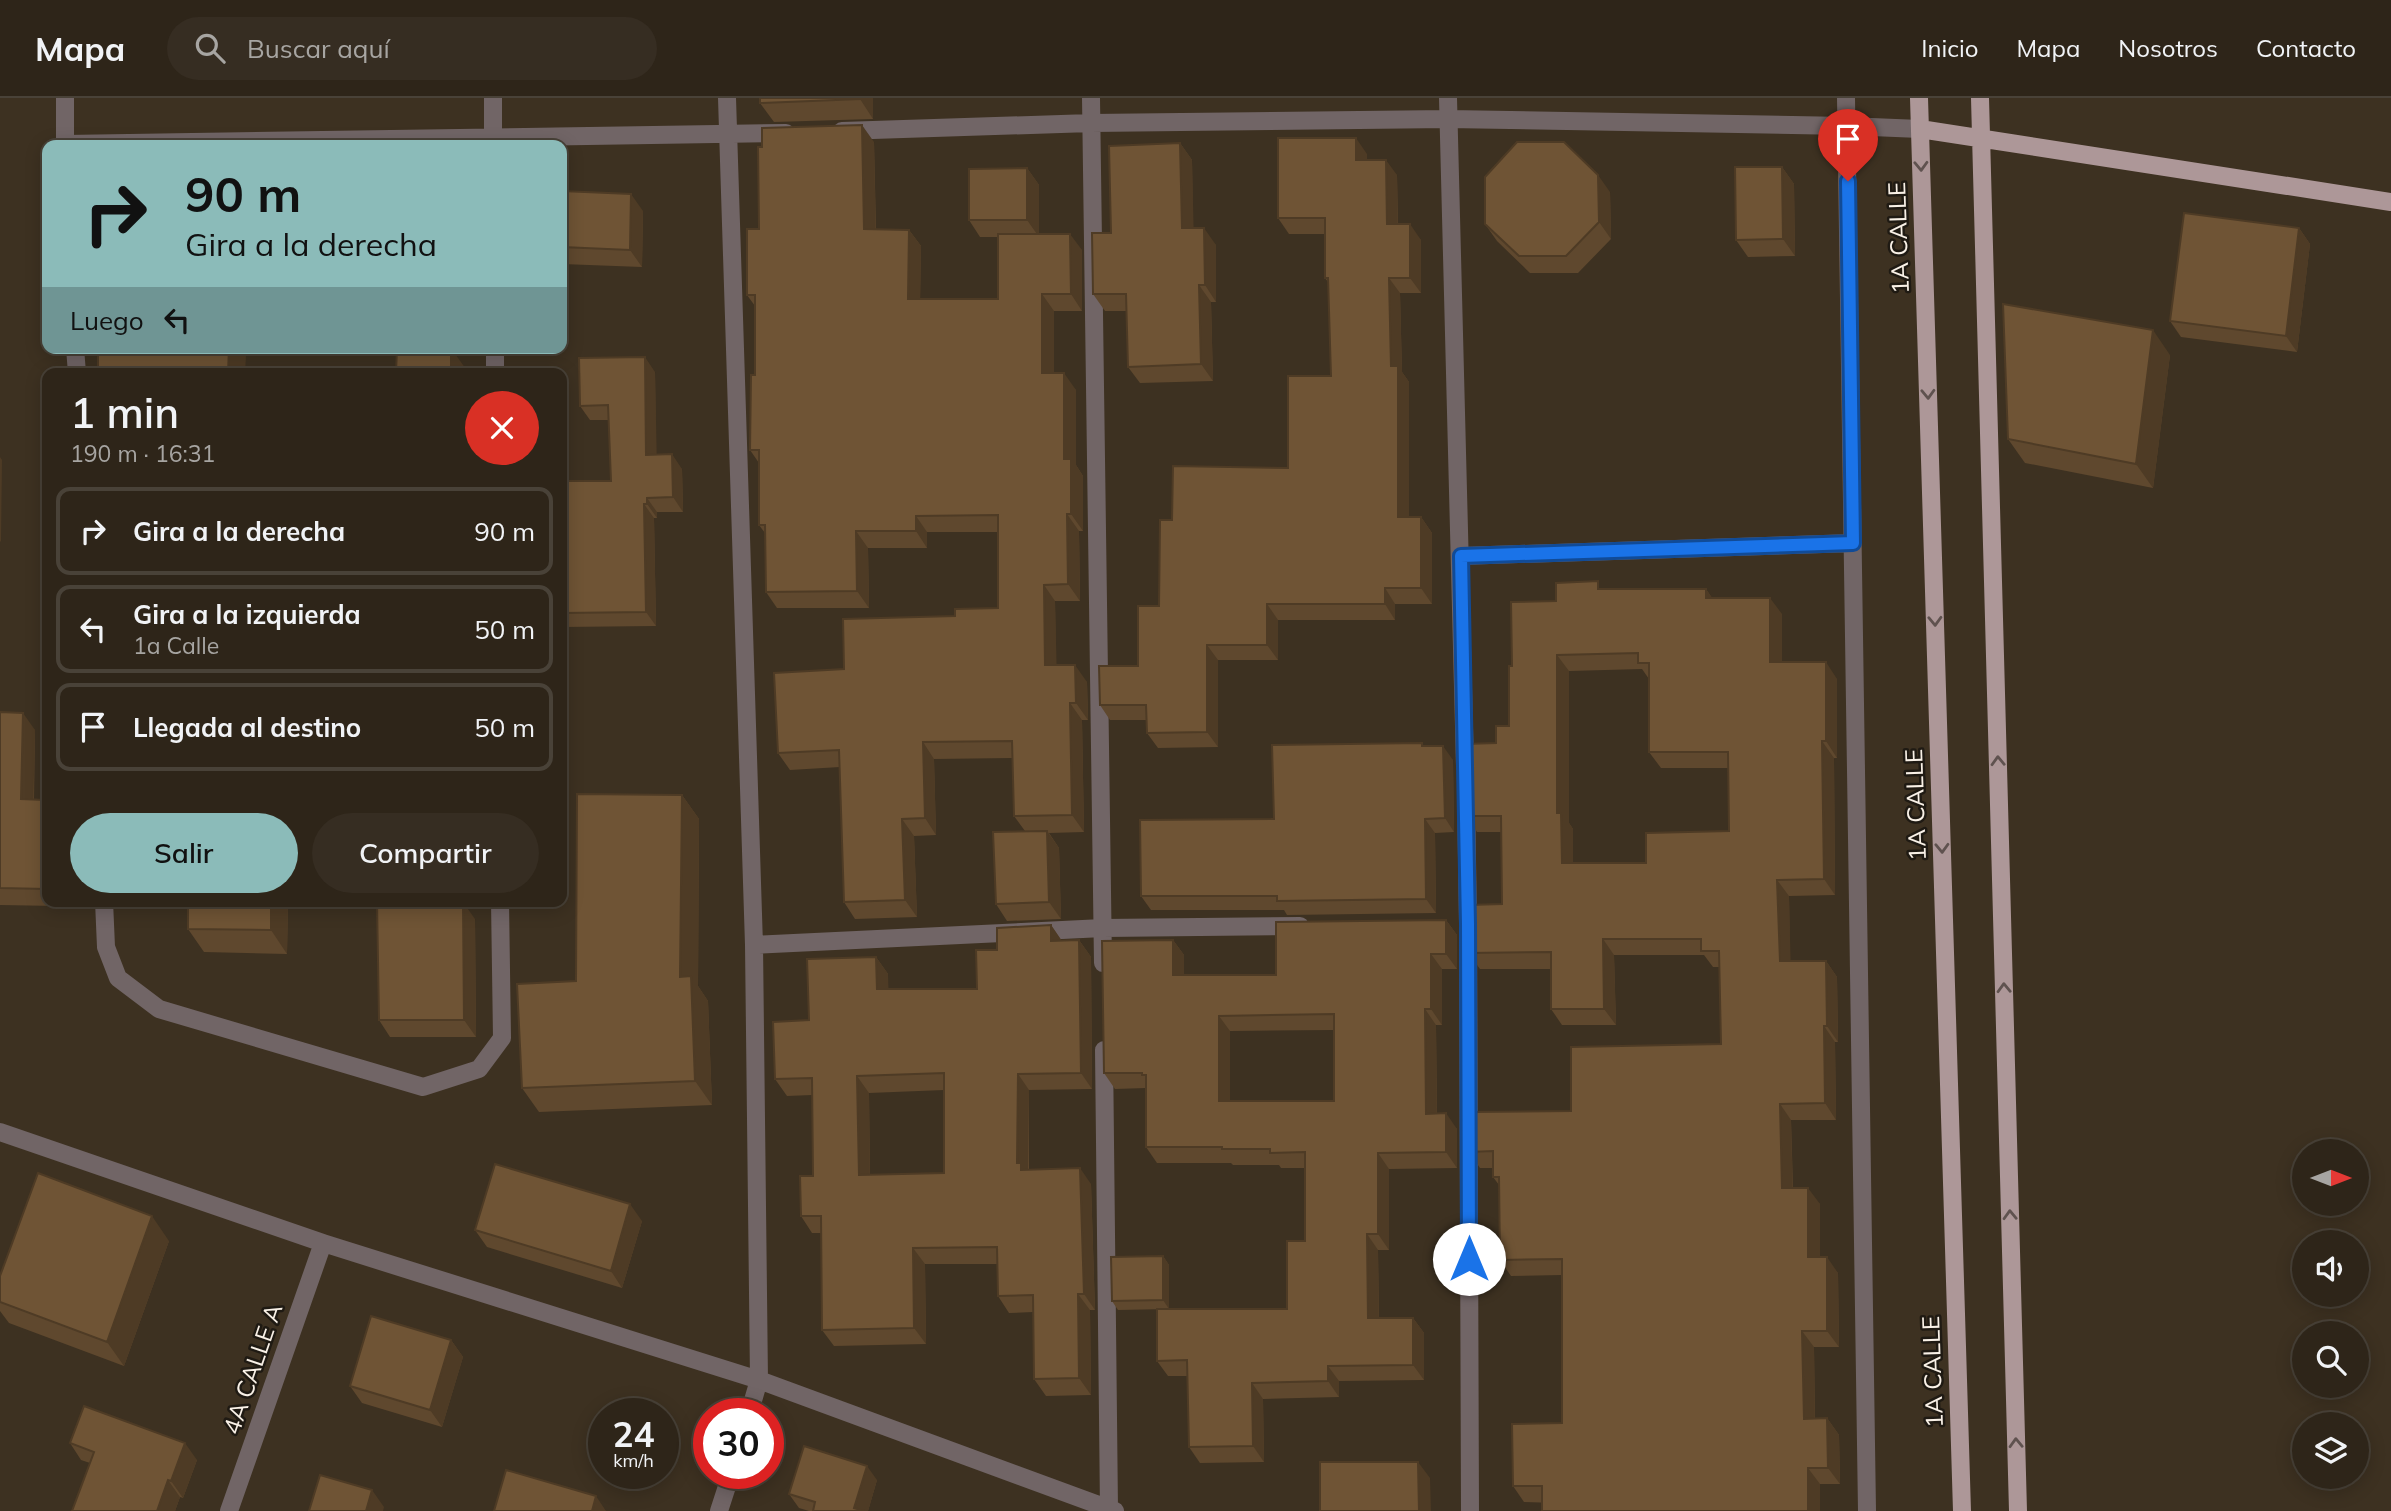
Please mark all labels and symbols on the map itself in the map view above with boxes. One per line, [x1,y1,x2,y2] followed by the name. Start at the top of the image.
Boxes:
[1818,109,1878,181] pin
[1913,161,1929,172] one-way arrow
[1881,181,1915,295] street label: 1A CALLE
[1920,389,1936,399] one-way arrow
[1927,616,1942,627] one-way arrow
[1898,748,1932,862] street label: 1A CALLE
[1990,755,2006,765] one-way arrow
[1934,843,1949,854] one-way arrow
[1996,982,2012,993] one-way arrow
[2292,1139,2370,1216] north arrow
[2003,1210,2018,1221] one-way arrow
[1432,1222,1506,1296] position arrow
[216,1299,289,1438] street label: 4A CALLE A
[1915,1315,1949,1429] street label: 1A CALLE
[693,1398,784,1489] speed limit sign: 30
[2009,1437,2024,1448] one-way arrow

